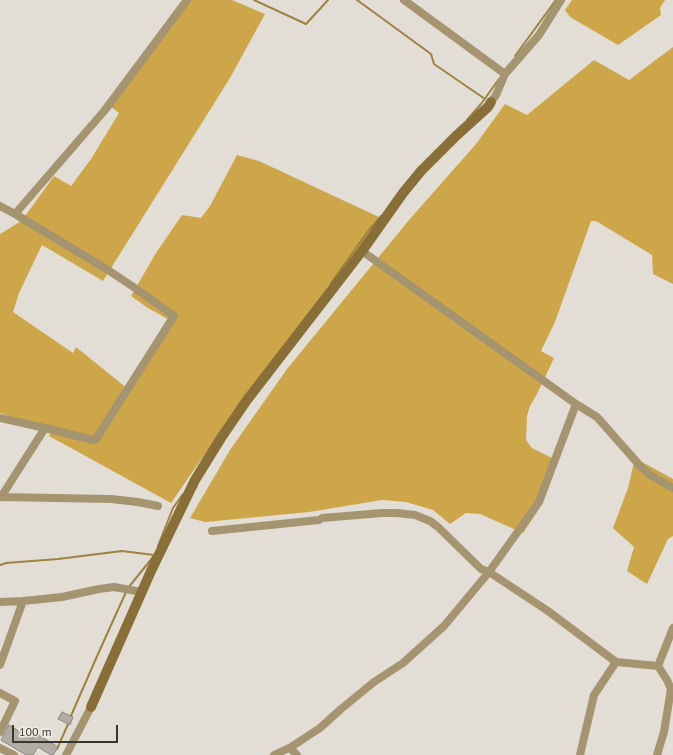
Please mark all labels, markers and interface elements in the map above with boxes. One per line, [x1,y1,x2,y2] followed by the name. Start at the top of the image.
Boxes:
[14,717,120,743] scale bar
[19,724,52,739] text: 100 m

